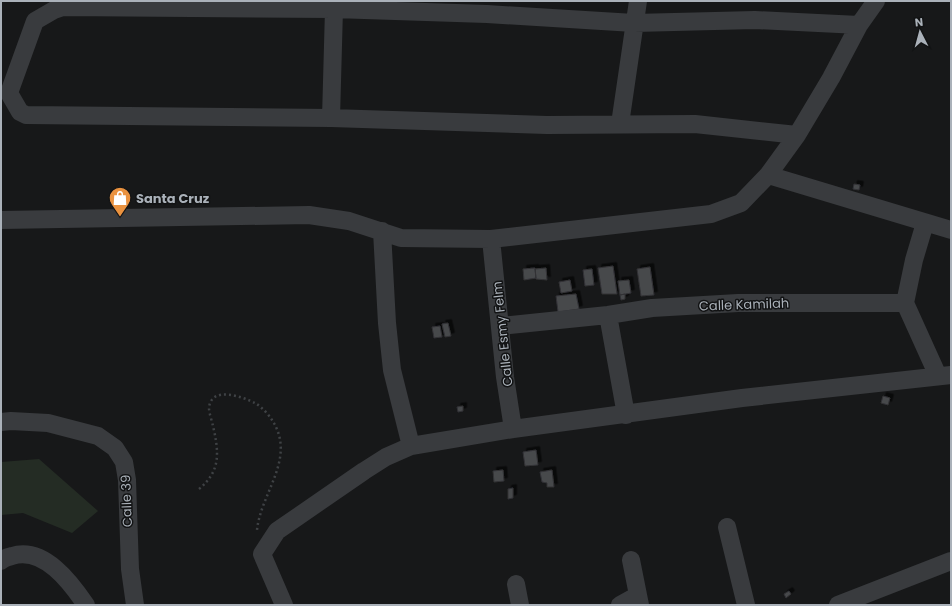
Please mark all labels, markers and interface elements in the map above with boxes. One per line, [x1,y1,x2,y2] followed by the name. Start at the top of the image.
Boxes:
[900,12,940,52] north arrow
[914,14,924,30] text: N
[107,185,133,218] shop icon: Santa Cruz
[136,189,210,208] place label: Santa Cruz
[488,280,517,387] street label: Calle Esmy Felm
[699,293,789,316] street label: Calle Kamilah
[116,474,137,528] street label: Calle 39

